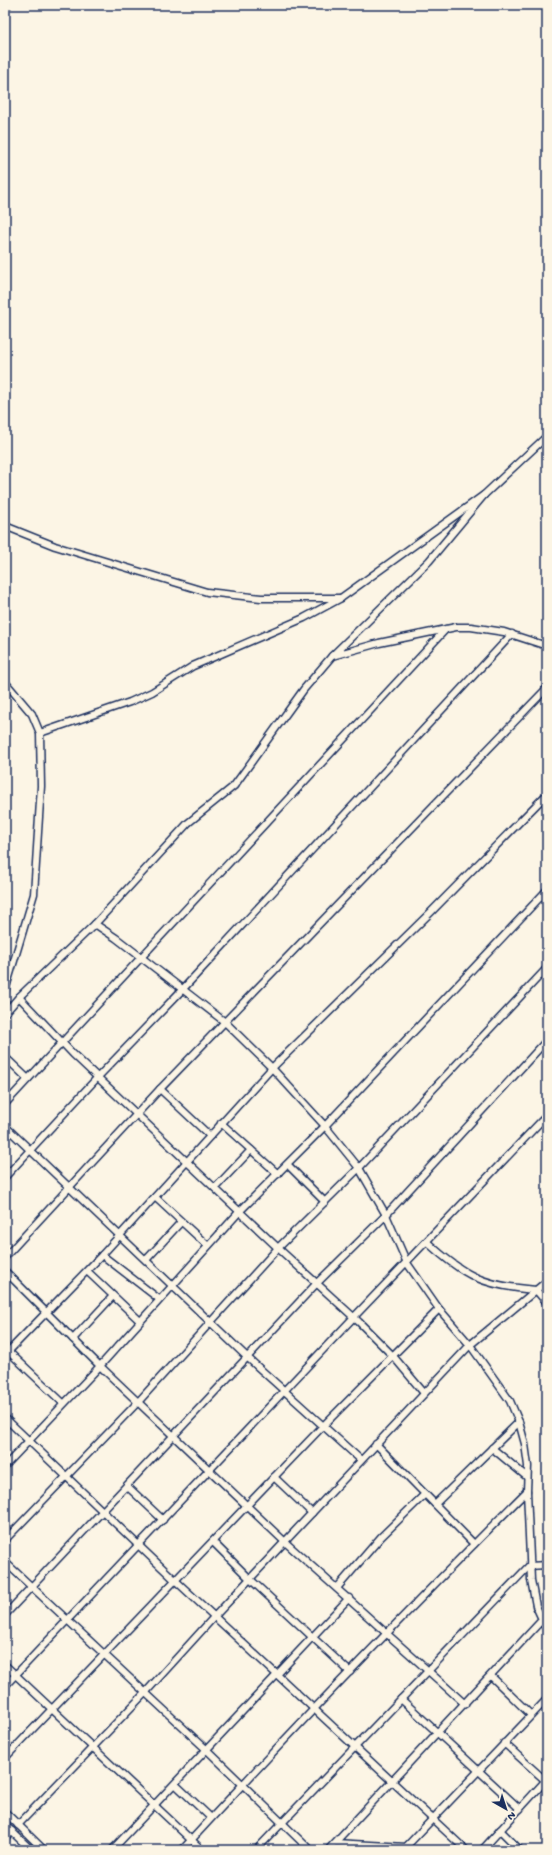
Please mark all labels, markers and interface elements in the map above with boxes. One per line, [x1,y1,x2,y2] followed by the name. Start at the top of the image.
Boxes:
[486,1789,526,1829] north arrow
[504,1808,518,1822] text: N

